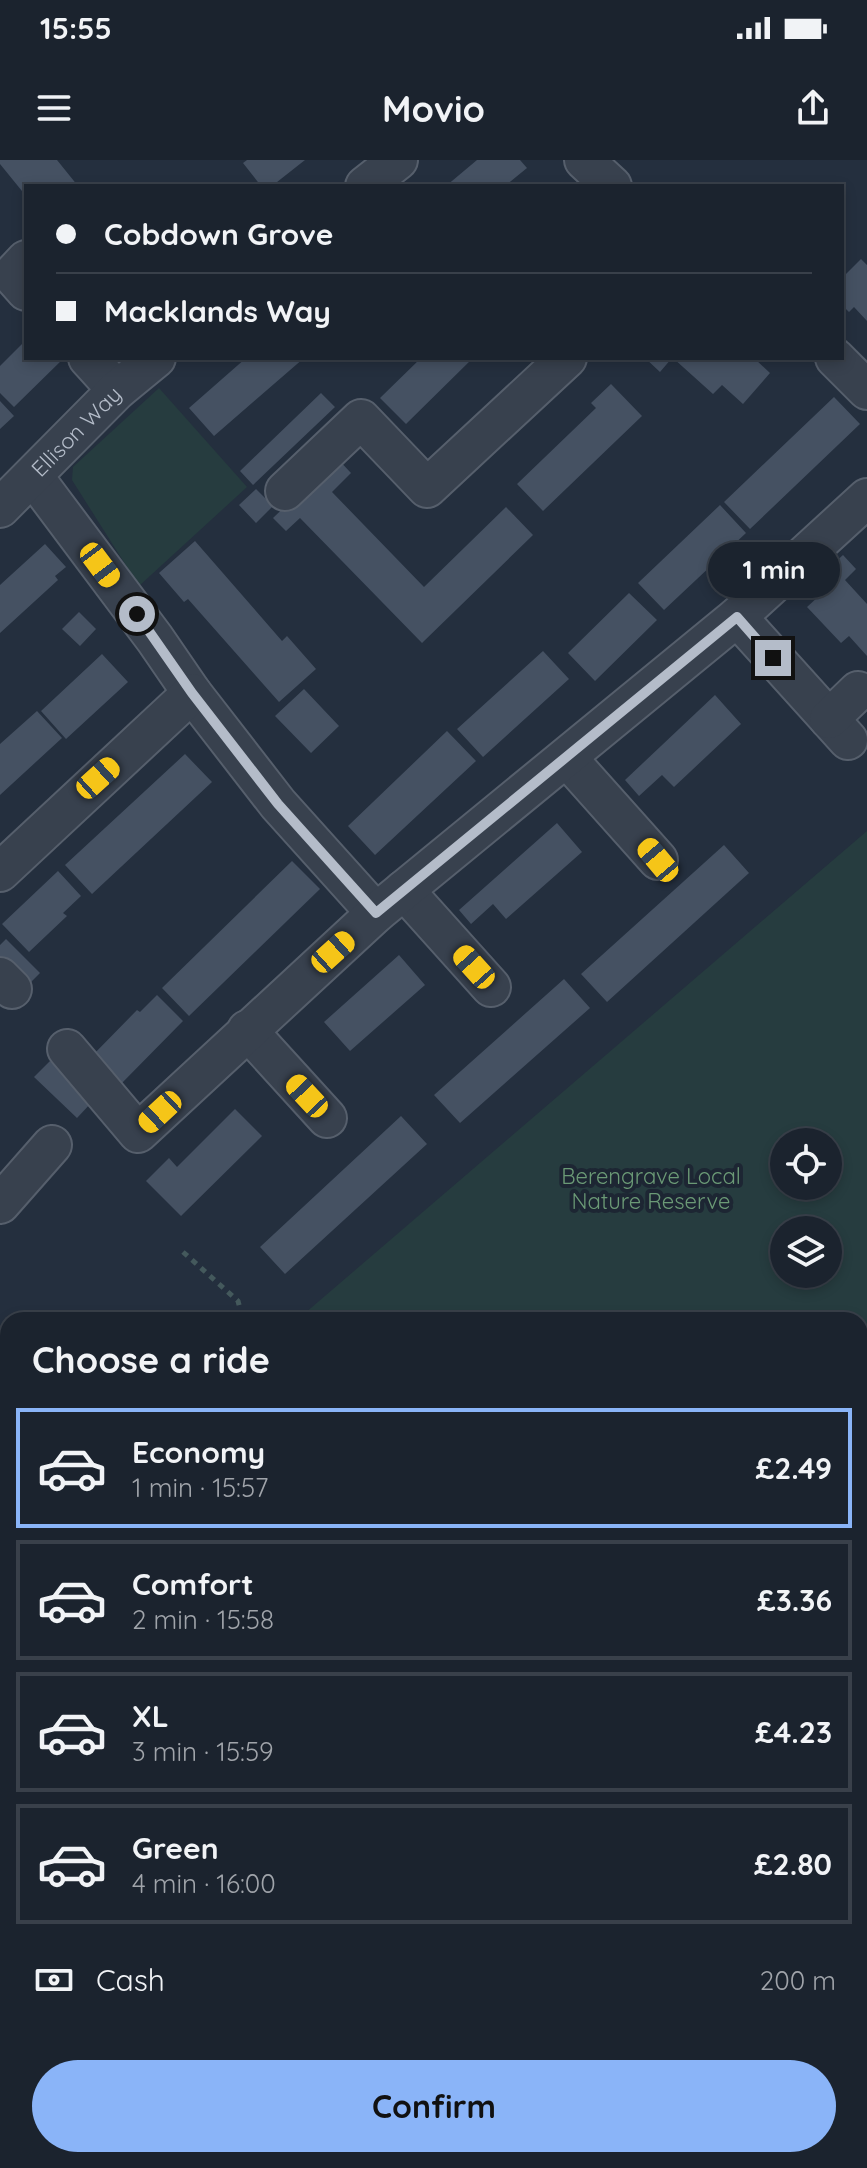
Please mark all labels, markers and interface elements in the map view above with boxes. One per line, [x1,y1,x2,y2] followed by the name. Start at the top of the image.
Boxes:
[40,9,112,47] text: 15:55
[32,86,76,130] icon: menu
[382,86,485,131] text: Movio
[791,86,835,130] icon: share
[104,215,333,253] text: Cobdown Grove
[104,292,331,330] text: Macklands Way
[25,380,127,483] street label: Ellison Way
[76,539,124,591] car
[707,542,839,598] callout: 1 min
[743,553,806,586] text: 1 min
[119,596,155,632] route start
[755,640,791,676] route end
[72,753,124,803] car
[633,834,683,886] car
[307,927,359,977] car
[449,941,499,993] car
[282,1070,332,1122] car
[134,1087,186,1137] car
[770,1128,842,1288] map controls
[770,1128,842,1200] button: locate
[561,1162,741,1215] park label: Berengrave Local Nature Reserve
[770,1216,842,1288] button: layers
[32,1337,270,1382] text: Choose a ride
[36,1432,108,1504] icon: car
[132,1433,265,1471] text: Economy
[756,1449,832,1487] text: £2.49
[132,1471,268,1504] text: 1 min · 15:57
[36,1564,108,1636] icon: car
[132,1565,253,1603] text: Comfort
[757,1581,832,1619] text: £3.36
[132,1603,274,1636] text: 2 min · 15:58
[36,1696,108,1768] icon: car
[132,1697,169,1735] text: XL
[755,1713,832,1751] text: £4.23
[132,1735,274,1768] text: 3 min · 15:59
[36,1828,108,1900] icon: car
[132,1829,219,1867] text: Green
[754,1845,832,1883] text: £2.80
[132,1867,276,1900] text: 4 min · 16:00
[32,1958,76,2002] icon: cash
[96,1961,165,1999] text: Cash
[760,1964,836,1997] text: 200 m
[32,2060,836,2152] button: Confirm

